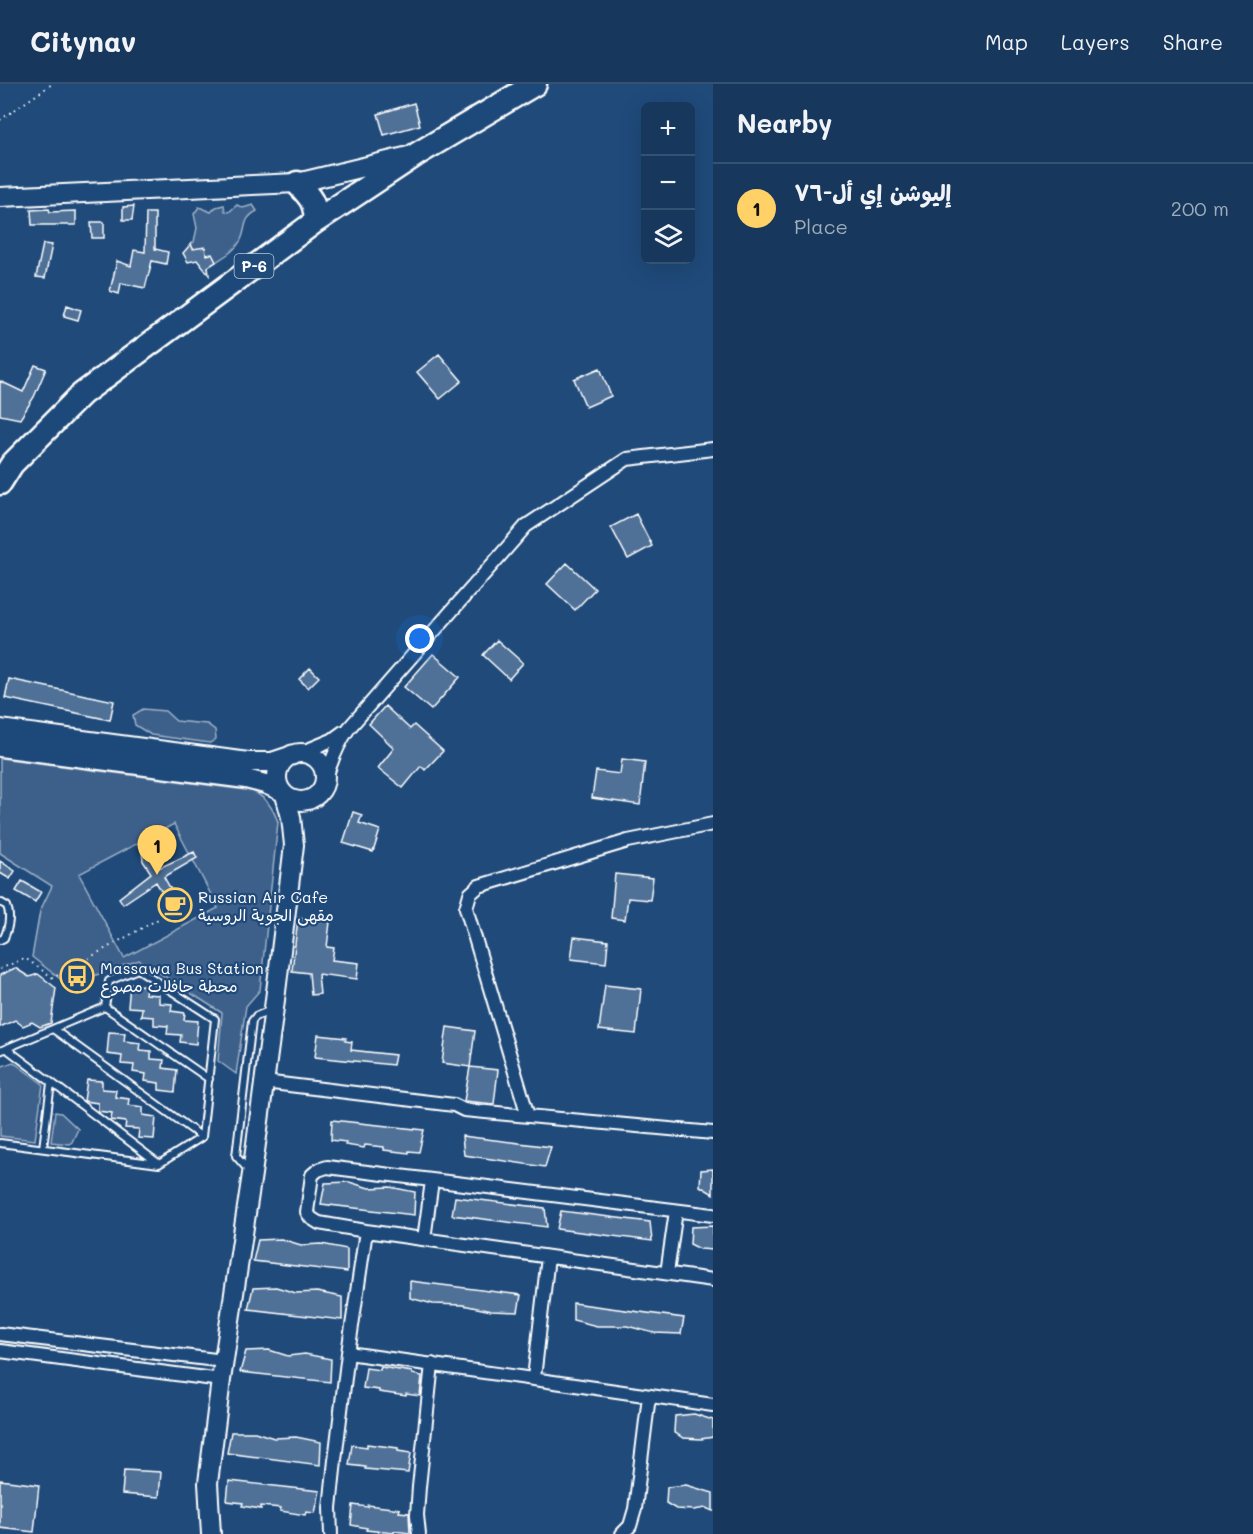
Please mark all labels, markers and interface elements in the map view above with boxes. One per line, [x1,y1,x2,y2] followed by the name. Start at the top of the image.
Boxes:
[30,23,136,59] text: Citynav
[985,28,1028,55] text: Map
[1061,28,1130,55] text: Layers
[1163,28,1223,55] text: Share
[641,102,695,264] map controls
[641,102,695,156] button: +
[737,106,832,140] text: Nearby
[641,156,695,210] button: −
[794,178,951,207] text: إليوشن إي أل-٧٦
[752,195,761,221] text: 1
[1171,195,1229,221] text: 200 m
[641,210,695,264] button: layers
[794,213,848,239] text: Place
[234,254,274,278] road number: P-6
[405,624,434,653] your location
[138,826,176,875] pin: 1
[198,886,334,926] place label: Russian Air Cafe مقهى الجوية الروسية
[157,887,193,923] cafe icon: Russian Air Cafe مقهى الجوية الروسية
[100,957,264,998] place label: Massawa Bus Station محطة حافلات مصوع
[59,958,95,994] bus stop icon: Massawa Bus Station محطة حافلات مصوع

